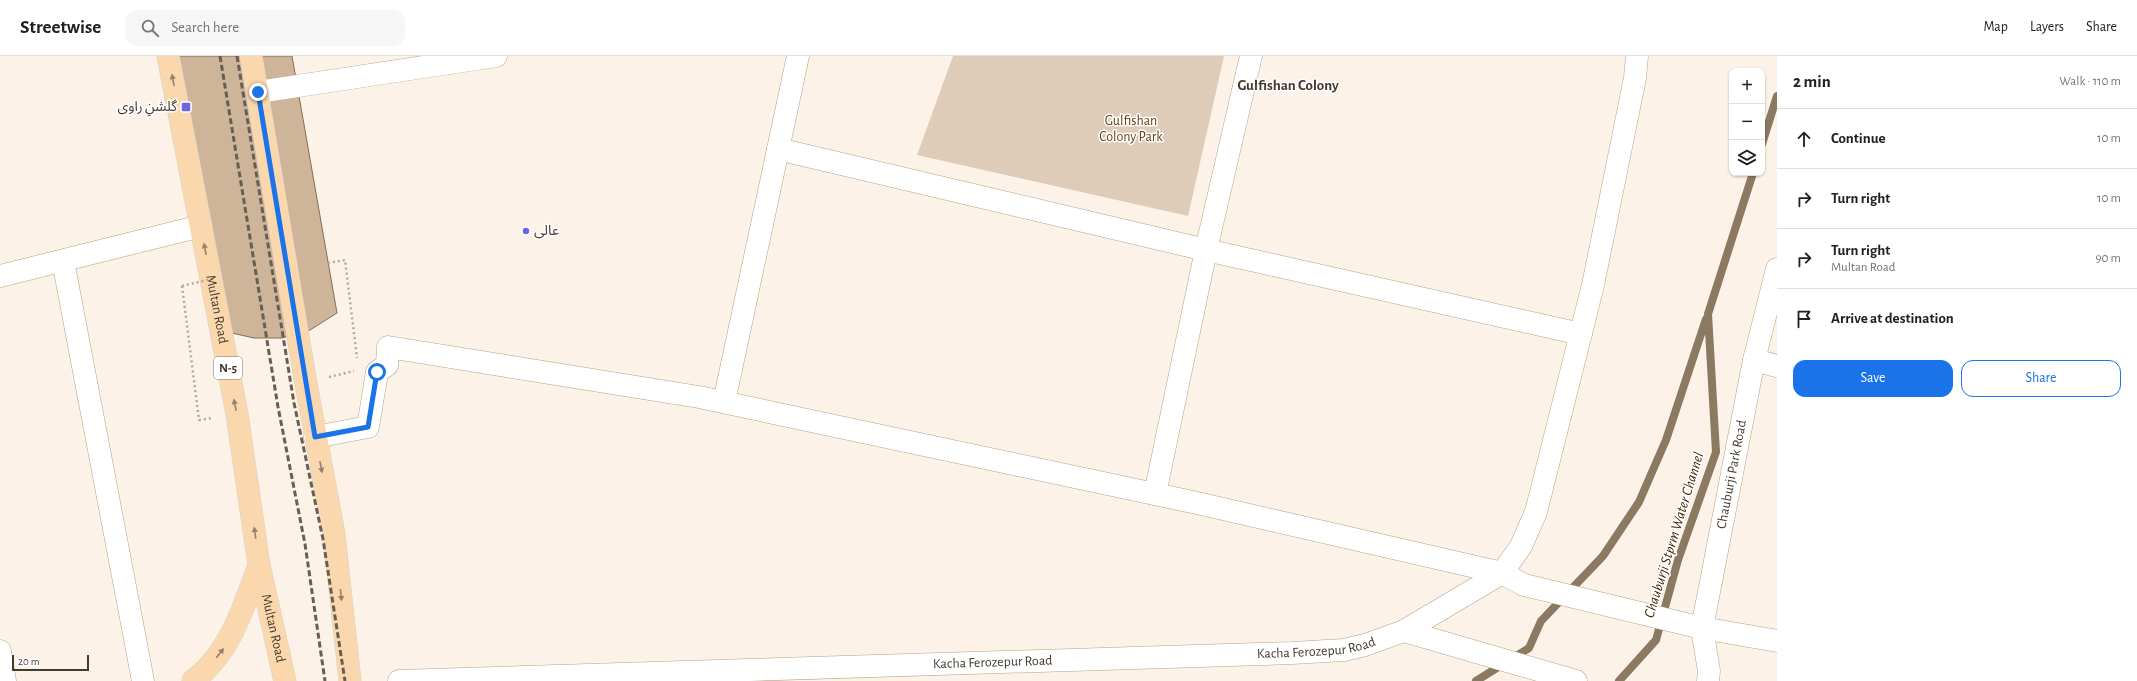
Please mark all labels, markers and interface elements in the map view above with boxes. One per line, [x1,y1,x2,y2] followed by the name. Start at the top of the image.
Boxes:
[125,10,405,46] search box
[139,17,161,39] icon: search
[20,18,101,37] text: Streetwise
[171,20,239,35] text: Search here
[1983,20,2008,34] text: Map
[2030,20,2064,34] text: Layers
[2086,20,2117,34] text: Share
[1729,68,1765,176] map controls
[1729,68,1765,104] button: +
[1793,73,1831,90] text: 2 min
[170,74,176,87] one-way arrow
[2059,75,2121,88] text: Walk · 110 m
[1237,78,1339,93] district label: Gulfishan Colony
[249,83,267,101] route end
[118,99,177,117] place label: گلشنِ راوی
[180,101,192,113] marker: گلشنِ راوی
[1729,104,1765,140] button: −
[1099,114,1163,144] park label: Gulfishan Colony Park
[1793,128,1815,150] icon: ahead
[1831,131,1886,146] text: Continue
[2097,132,2121,145] text: 10 m
[1729,140,1765,176] button: layers
[1793,188,1815,210] icon: right
[1831,191,1890,206] text: Turn right
[2097,192,2121,205] text: 10 m
[534,224,559,239] place label: عالی
[521,226,531,236] marker: عالی
[202,243,208,256] one-way arrow
[1831,243,1890,258] text: Turn right
[1793,248,1815,270] icon: right
[2095,252,2121,265] text: 90 m
[1831,261,1896,274] text: Multan Road
[203,274,230,345] street label: Multan Road
[1793,308,1815,330] icon: arrive
[1831,311,1954,326] text: Arrive at destination
[214,357,242,379] road number: N-5
[1793,360,1953,397] button: Save
[1961,360,2121,397] button: Share
[368,363,386,381] route start
[232,398,238,411] one-way arrow
[1714,419,1749,530] street label: Chauburji Park Road
[1642,450,1706,620] water label: Chauburji Stprm Water Channel
[318,461,324,473] one-way arrow
[252,527,258,539] one-way arrow
[337,589,344,602] one-way arrow
[259,593,288,664] street label: Multan Road
[1257,635,1377,661] street label: Kacha Ferozepur Road
[216,648,224,659] one-way arrow
[12,653,89,672] scale bar
[933,654,1053,671] street label: Kacha Ferozepur Road
[18,656,39,667] text: 20 m

